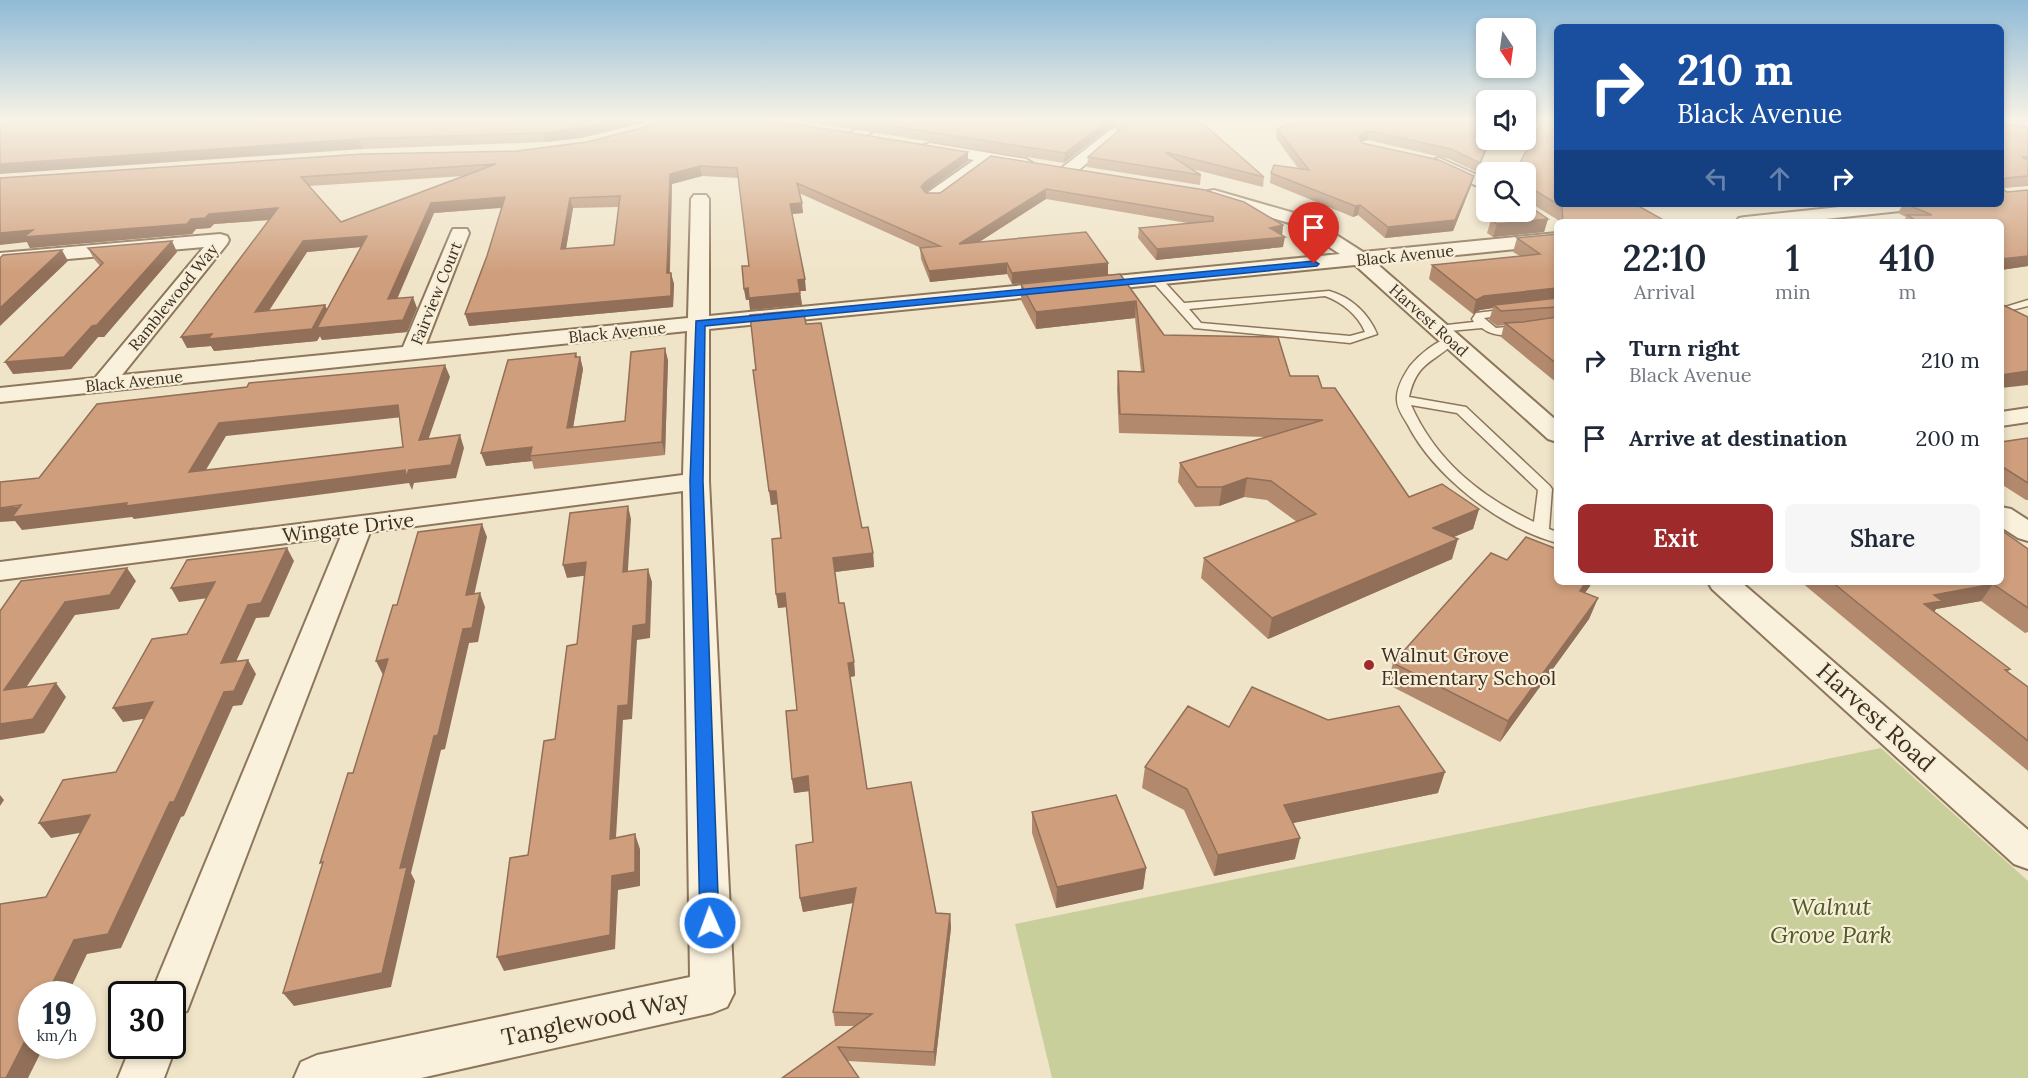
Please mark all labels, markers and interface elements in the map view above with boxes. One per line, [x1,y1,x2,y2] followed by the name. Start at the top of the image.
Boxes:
[1476,18,1536,78] north arrow
[1476,18,1536,222] map controls
[1677,43,1793,97] text: 210 m
[1578,48,1656,126] icon: right
[1476,90,1536,150] button: sound
[1677,96,1842,130] text: Black Avenue
[1476,162,1536,222] button: search
[1700,162,1733,195] icon: left
[1763,162,1796,195] icon: ahead
[1826,162,1859,195] icon: right
[1288,202,1339,264] pin
[1297,211,1330,244] icon: arrive
[1622,235,1707,281] text: 22:10
[1786,235,1800,281] text: 1
[1879,235,1936,281] text: 410
[406,238,466,347] street label: Fairview Court
[124,239,223,355] street label: Ramblewood Way
[1355,240,1455,270] street label: Black Avenue
[1385,279,1473,361] street label: Harvest Road
[1634,279,1695,304] text: Arrival
[1775,279,1811,304] text: min
[1898,279,1916,304] text: m
[567,317,667,347] street label: Black Avenue
[1629,334,1740,362] text: Turn right
[1578,344,1611,377] icon: right
[1921,346,1980,374] text: 210 m
[1629,362,1752,387] text: Black Avenue
[84,366,184,396] street label: Black Avenue
[1578,422,1611,455] icon: arrive
[1629,424,1847,452] text: Arrive at destination
[1915,424,1980,452] text: 200 m
[1578,504,1773,573] button: Exit
[1785,504,1980,573] button: Share
[281,507,415,547] street label: Wingate Drive
[1381,642,1556,690] place label: Walnut Grove Elementary School
[1810,656,1942,778] street label: Harvest Road
[1362,658,1376,672] marker: Walnut Grove Elementary School
[678,891,742,955] position arrow
[1770,891,1892,950] park label: Walnut Grove Park
[108,981,186,1059] speed limit sign: 30
[499,983,692,1053] street label: Tanglewood Way
[42,994,72,1032] text: 19
[37,1026,77,1045] text: km/h

